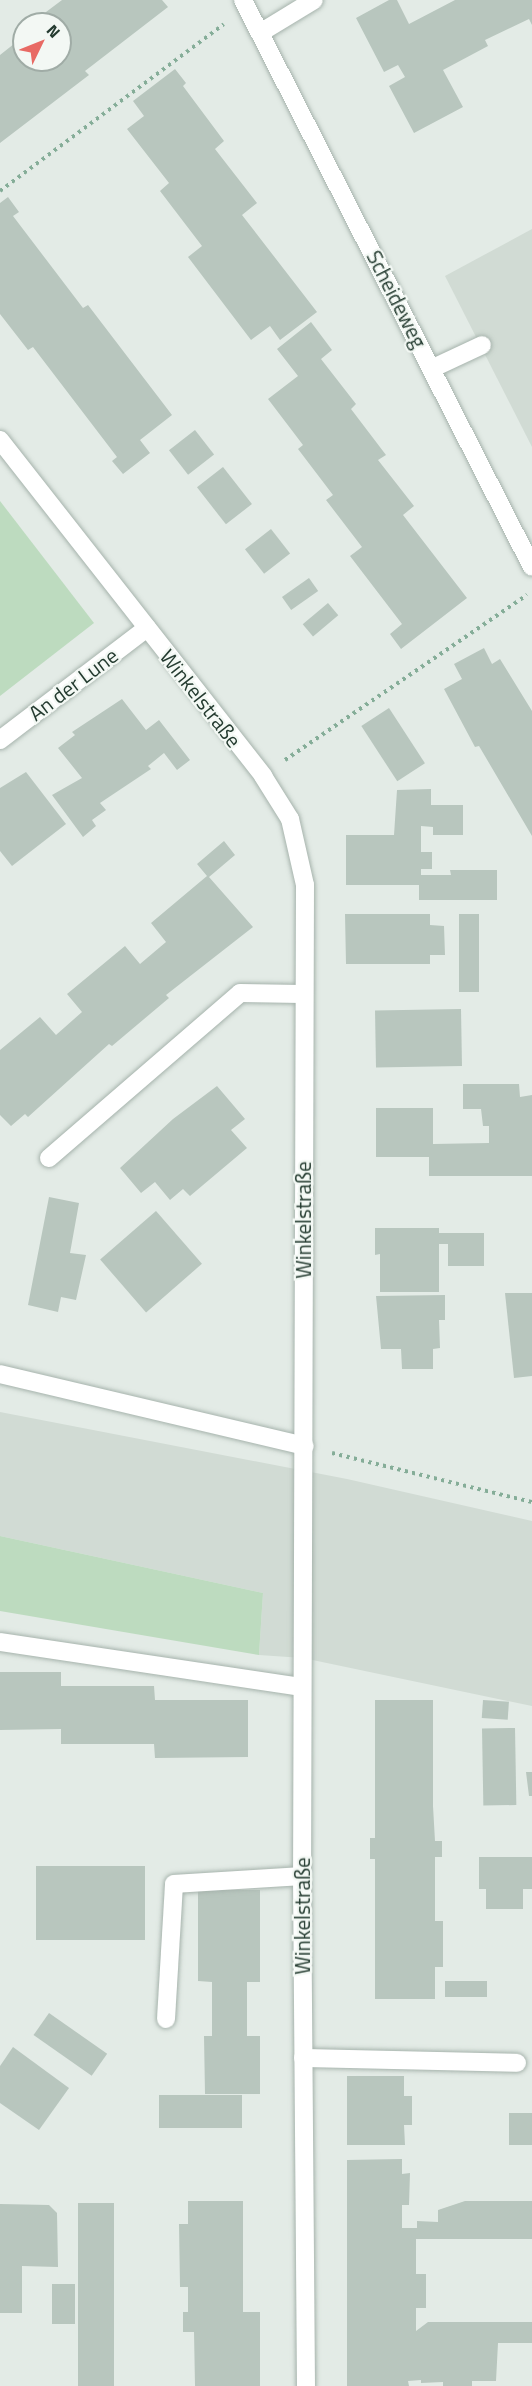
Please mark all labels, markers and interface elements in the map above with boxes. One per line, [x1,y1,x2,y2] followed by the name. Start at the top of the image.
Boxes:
[12,12,72,72] north arrow
[41,19,66,43] text: N
[362,246,432,352] street label: Scheideweg
[23,642,123,726] street label: An der Lune
[155,644,247,752] street label: Winkelstraße
[290,1161,316,1279] street label: Winkelstraße
[289,1857,315,1975] street label: Winkelstraße

